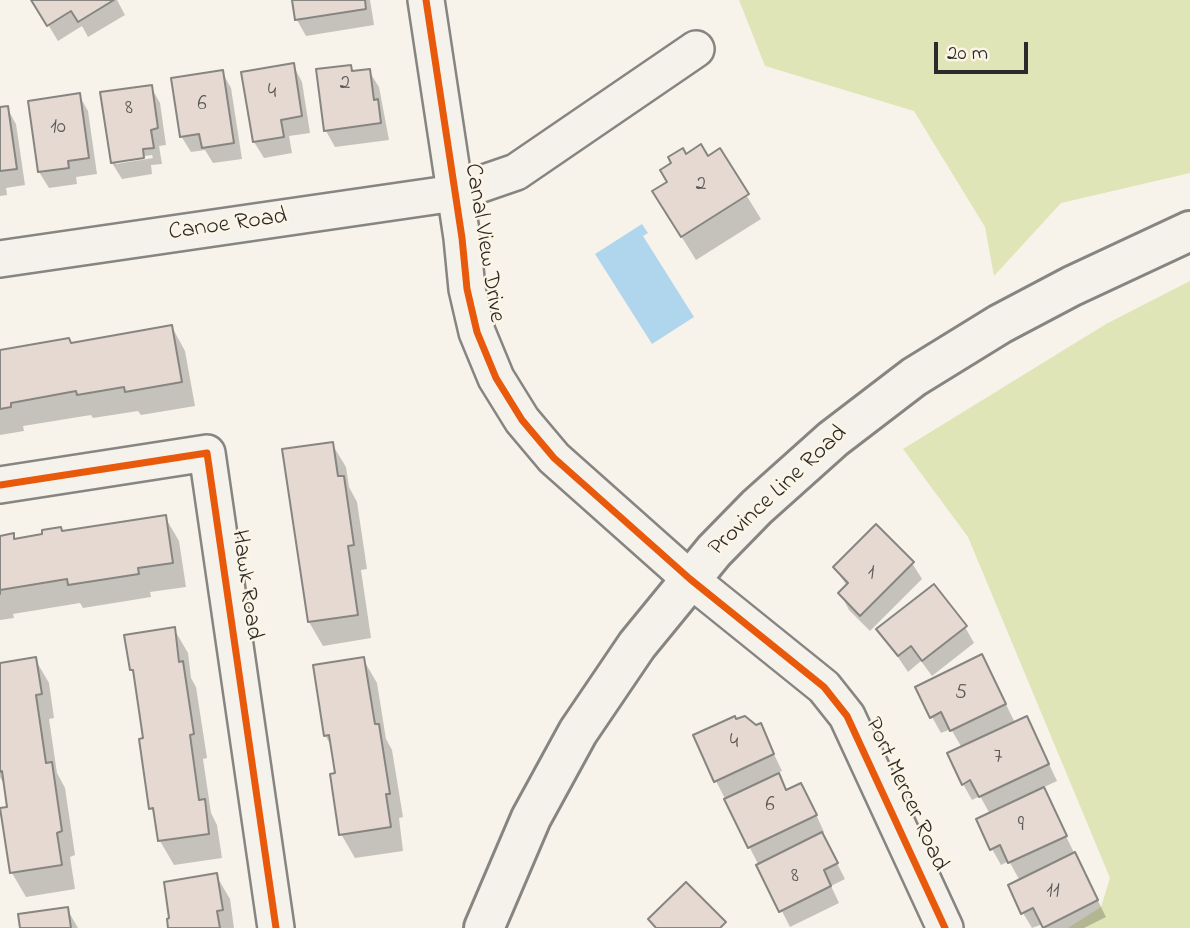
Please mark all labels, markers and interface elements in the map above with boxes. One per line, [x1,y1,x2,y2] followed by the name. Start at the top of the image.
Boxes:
[938,28,1032,72] scale bar
[947,39,988,69] text: 20 m
[340,72,350,98] house number: 2
[268,81,276,107] house number: 4
[197,93,207,119] house number: 6
[125,97,133,123] house number: 8
[50,116,66,142] house number: 10
[456,162,510,324] street label: Canal View Drive
[696,173,706,199] house number: 2
[167,203,289,249] street label: Canoe Road
[704,420,854,564] street label: Province Line Road
[223,528,267,642] street label: Hawk Road
[868,562,874,588] house number: 1
[955,682,967,708] house number: 5
[857,714,953,876] street label: Port Mercer Road
[730,731,738,757] house number: 4
[994,746,1002,772] house number: 7
[765,794,775,820] house number: 6
[1018,814,1024,840] house number: 9
[791,865,799,891] house number: 8
[1046,880,1060,906] house number: 11

